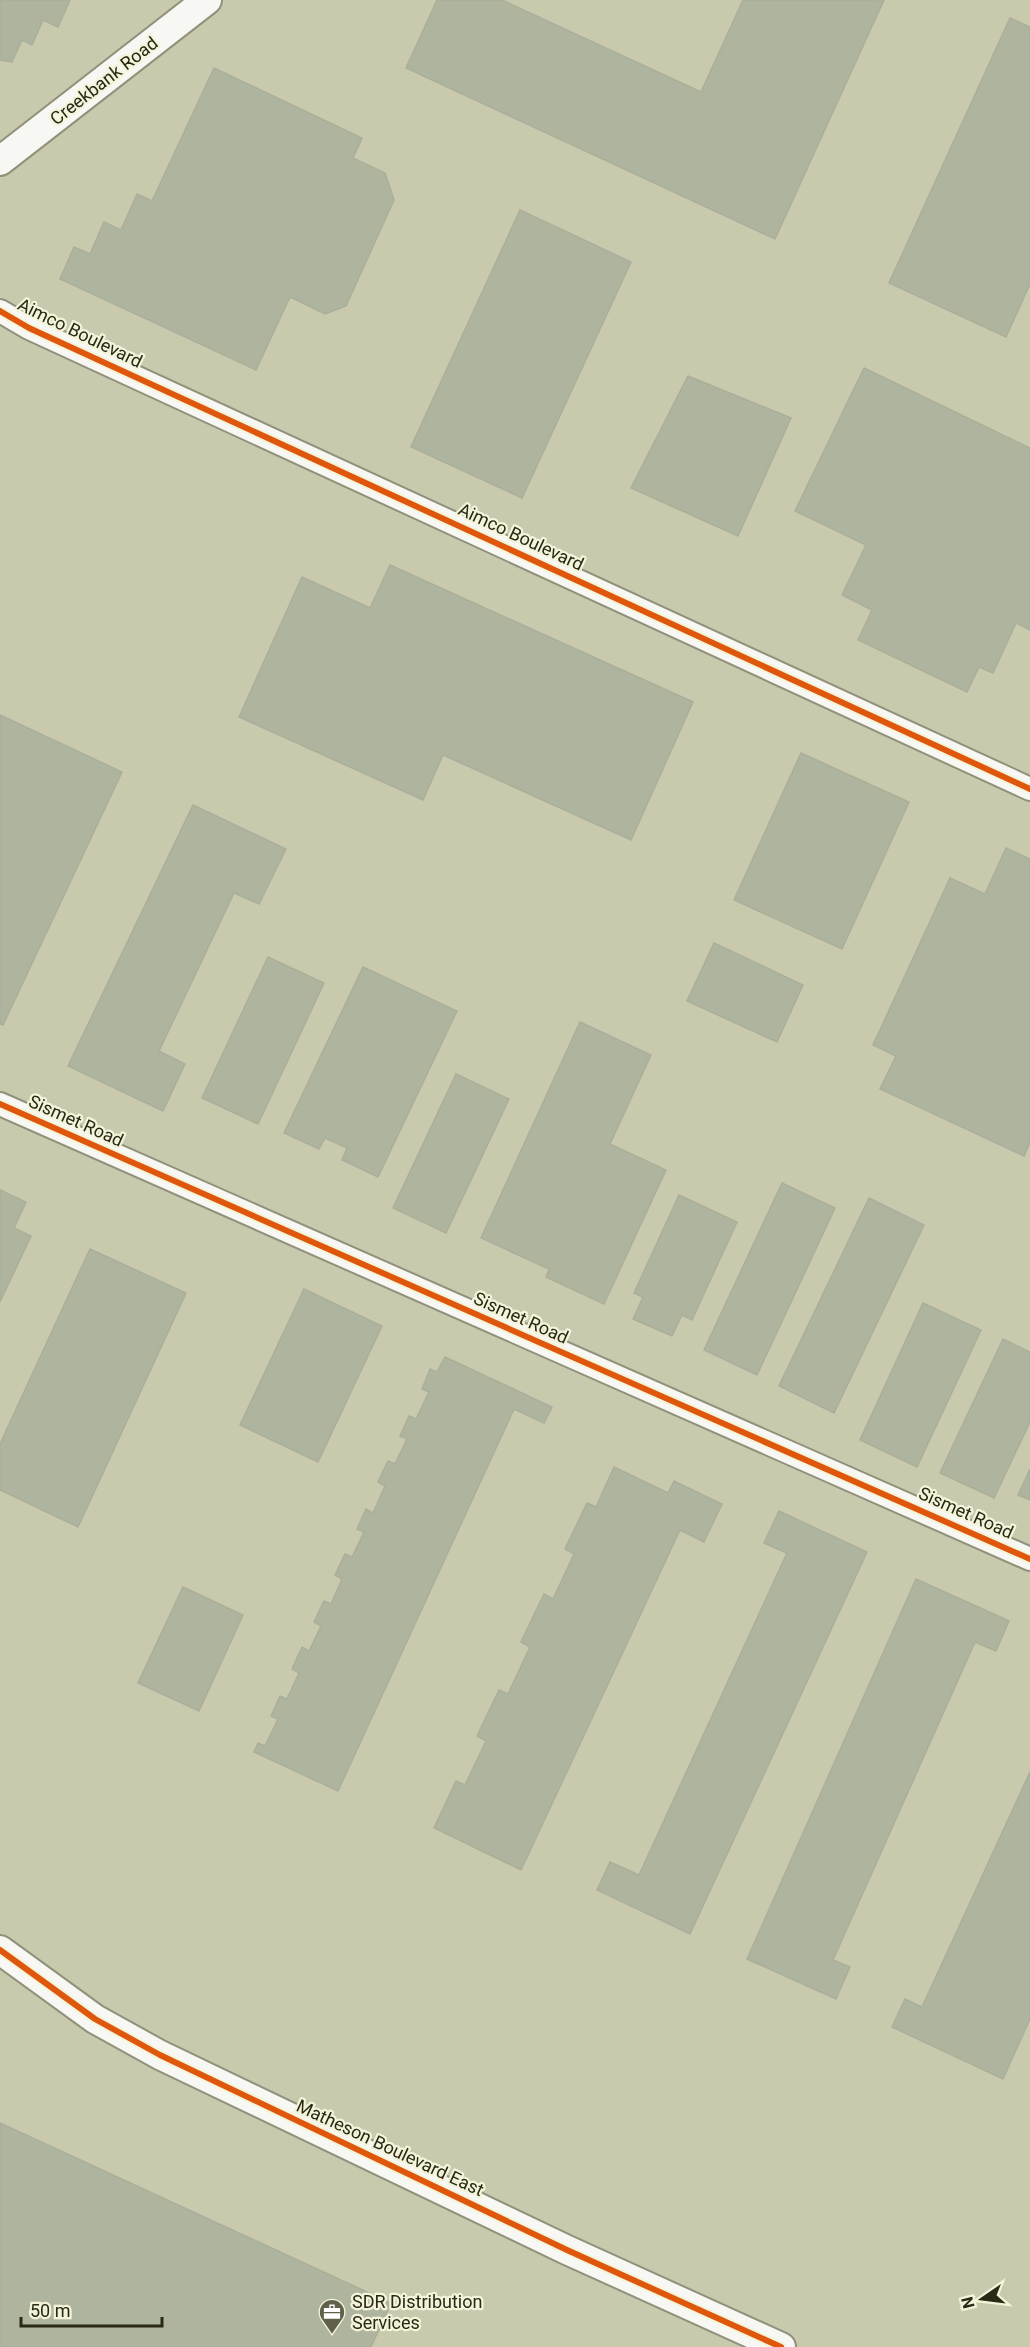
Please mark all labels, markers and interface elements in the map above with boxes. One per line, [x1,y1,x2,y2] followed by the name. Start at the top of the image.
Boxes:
[46,32,162,129] street label: Creekbank Road
[15,293,146,372] street label: Aimco Boulevard
[455,498,587,575] street label: Aimco Boulevard
[26,1090,127,1151] street label: Sismet Road
[471,1287,572,1348] street label: Sismet Road
[916,1482,1017,1543] street label: Sismet Road
[293,2095,487,2200] street label: Matheson Boulevard East
[952,2269,1012,2329] north arrow
[21,2290,162,2328] scale bar
[352,2291,482,2333] place label: SDR Distribution Services
[957,2295,979,2310] text: N
[317,2297,347,2335] office icon: SDR Distribution Services
[30,2300,70,2321] text: 50 m

